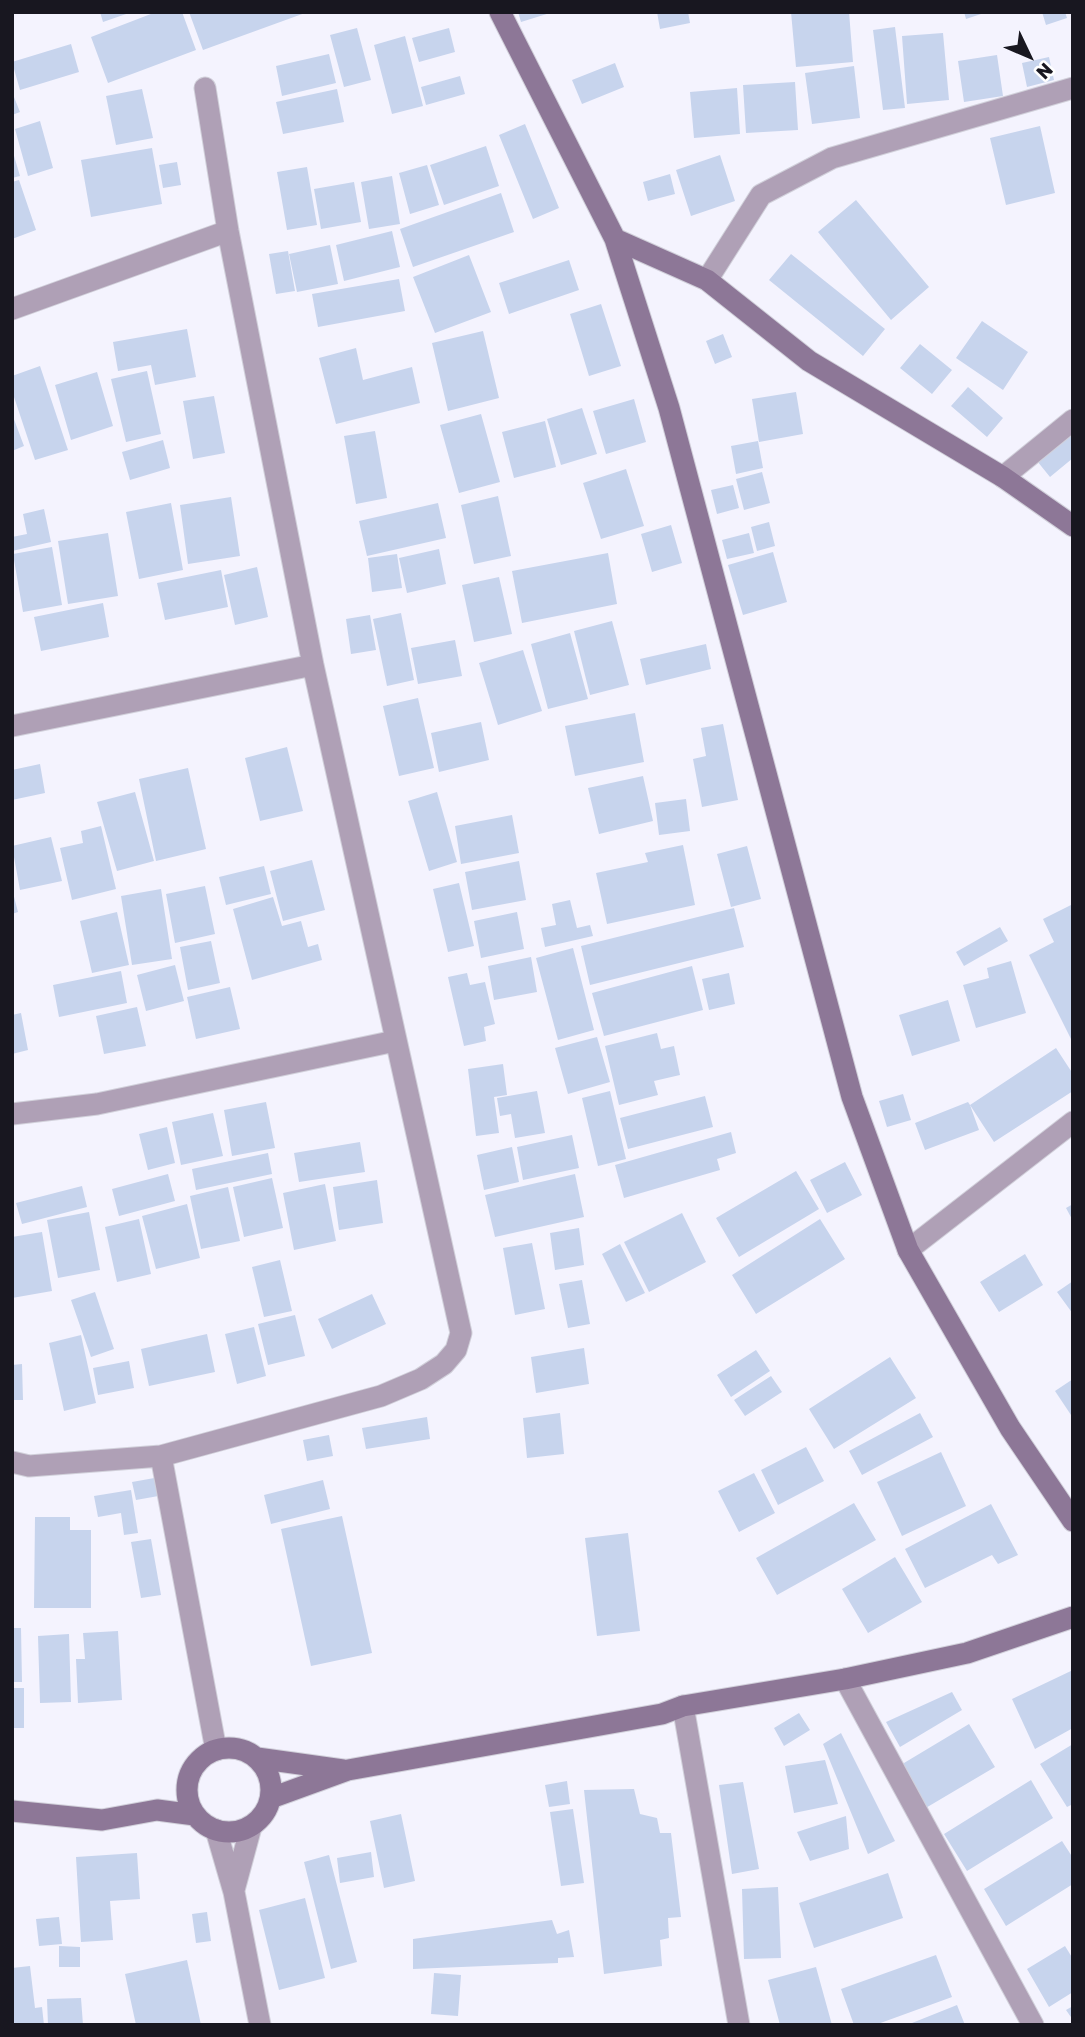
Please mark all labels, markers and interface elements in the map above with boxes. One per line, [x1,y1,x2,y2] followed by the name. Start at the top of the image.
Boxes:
[994,21,1064,91] north arrow
[1031,58,1057,84] text: N

